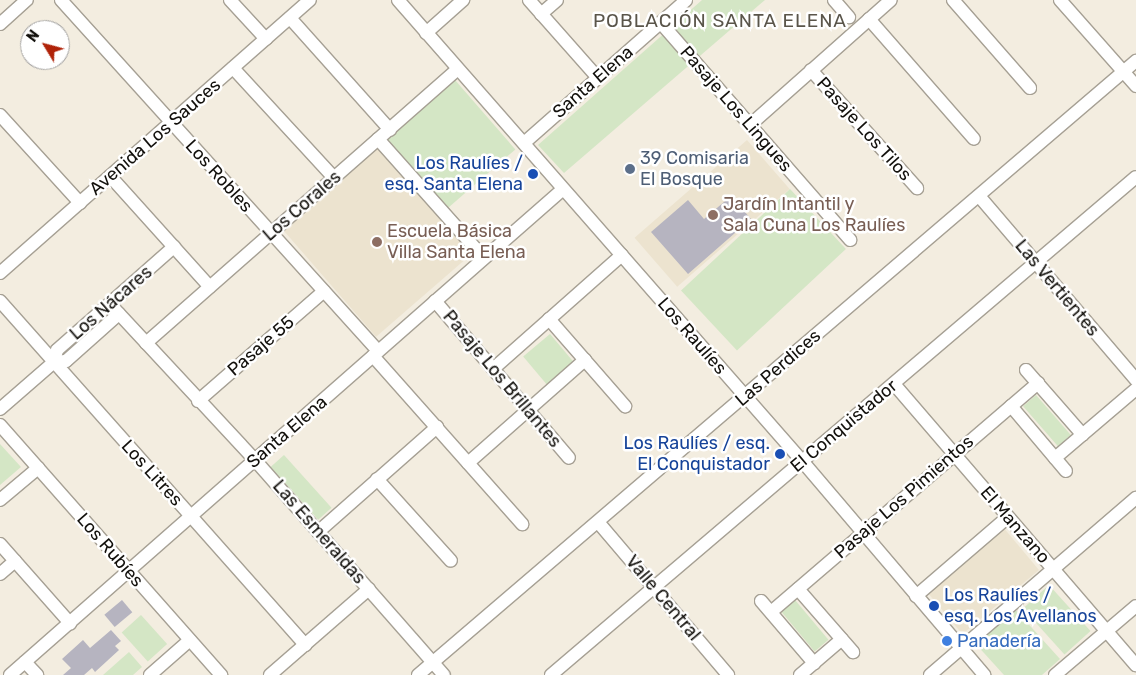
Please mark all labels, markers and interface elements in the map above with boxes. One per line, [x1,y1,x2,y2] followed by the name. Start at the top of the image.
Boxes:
[590,10,850,32] district label: POBLACIÓN SANTA ELENA
[20,20,70,70] north arrow
[24,27,43,45] text: N
[548,41,638,123] street label: Santa Elena
[675,42,797,176] street label: Pasaje Los Lingues
[812,73,916,185] street label: Pasaje Los Tilos
[85,74,225,200] street label: Avenida Los Sauces
[181,135,257,217] street label: Los Robles
[640,148,749,190] place label: 39 Comisaria El Bosque
[385,153,523,195] place label: Los Raulíes / esq. Santa Elena
[624,163,636,175] marker: 39 Comisaria El Bosque
[259,166,345,246] street label: Los Corales
[527,168,539,180] marker: Los Raulíes / esq. Santa Elena
[723,194,905,236] place label: Jardín Intantil y Sala Cuna Los Raulíes
[707,209,719,221] marker: Jardín Intantil y Sala Cuna Los Raulíes
[387,221,526,264] place label: Escuela Básica Villa Santa Elena
[1010,235,1104,341] street label: Las Vertientes
[371,236,383,248] marker: Escuela Básica Villa Santa Elena
[65,261,157,345] street label: Los Nácares
[653,293,731,379] street label: Los Raulíes
[438,306,566,452] street label: Pasaje Los Brillantes
[223,311,299,381] street label: Pasaje 55
[731,325,825,411] street label: Las Perdices
[786,375,902,477] street label: El Conquistador
[242,391,332,473] street label: Santa Elena
[830,431,978,563] street label: Pasaje Los Pimientos
[624,433,770,476] place label: Los Raulíes / esq. El Conquistador
[117,436,187,510] street label: Los Litres
[774,448,786,460] marker: Los Raulíes / esq. El Conquistador
[268,476,370,588] street label: Las Esmeraldas
[976,482,1054,568] street label: El Manzano
[72,509,148,591] street label: Los Rubíes
[621,551,705,645] street label: Valle Central
[944,585,1097,628] place label: Los Raulíes / esq. Los Avellanos
[928,600,940,612] marker: Los Raulíes / esq. Los Avellanos
[957,630,1041,652] place label: Panadería
[941,635,953,647] marker: Panadería

